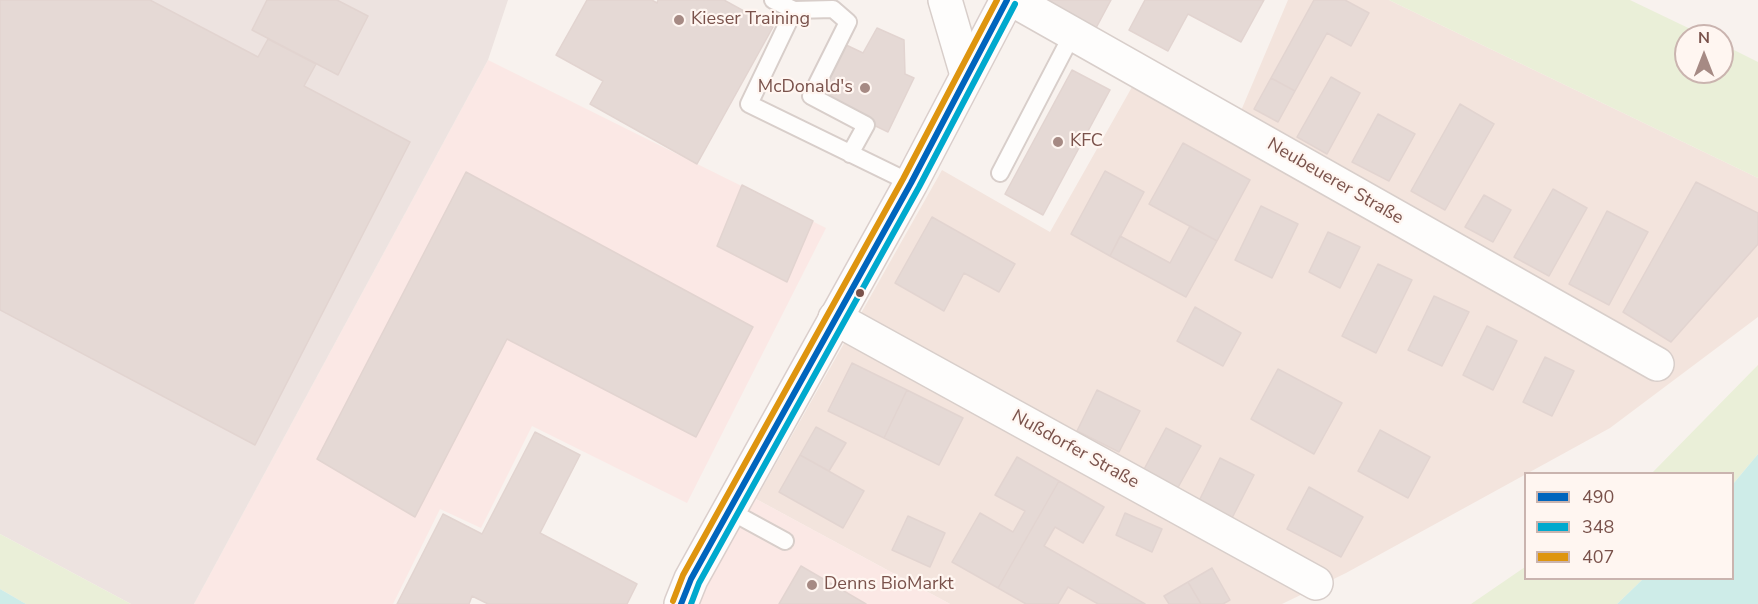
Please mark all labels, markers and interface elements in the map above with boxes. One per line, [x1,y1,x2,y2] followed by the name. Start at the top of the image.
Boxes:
[691,9,810,31] place label: Kieser Training
[672,13,686,27] marker: Kieser Training
[1674,24,1734,84] north arrow
[1698,27,1710,49] text: N
[758,77,853,99] place label: McDonald's
[858,81,872,95] marker: McDonald's
[1070,131,1103,153] place label: KFC
[1263,134,1407,230] street label: Neubeuerer Straße
[1051,135,1065,149] marker: KFC
[854,287,866,299] unlabelled marker
[1008,406,1142,494] street label: Nußdorfer Straße
[1524,472,1734,580] legend
[1582,485,1614,509] text: 490
[1582,515,1614,539] text: 348
[1582,545,1614,569] text: 407
[824,574,953,596] place label: Denns BioMarkt
[805,578,819,592] marker: Denns BioMarkt

